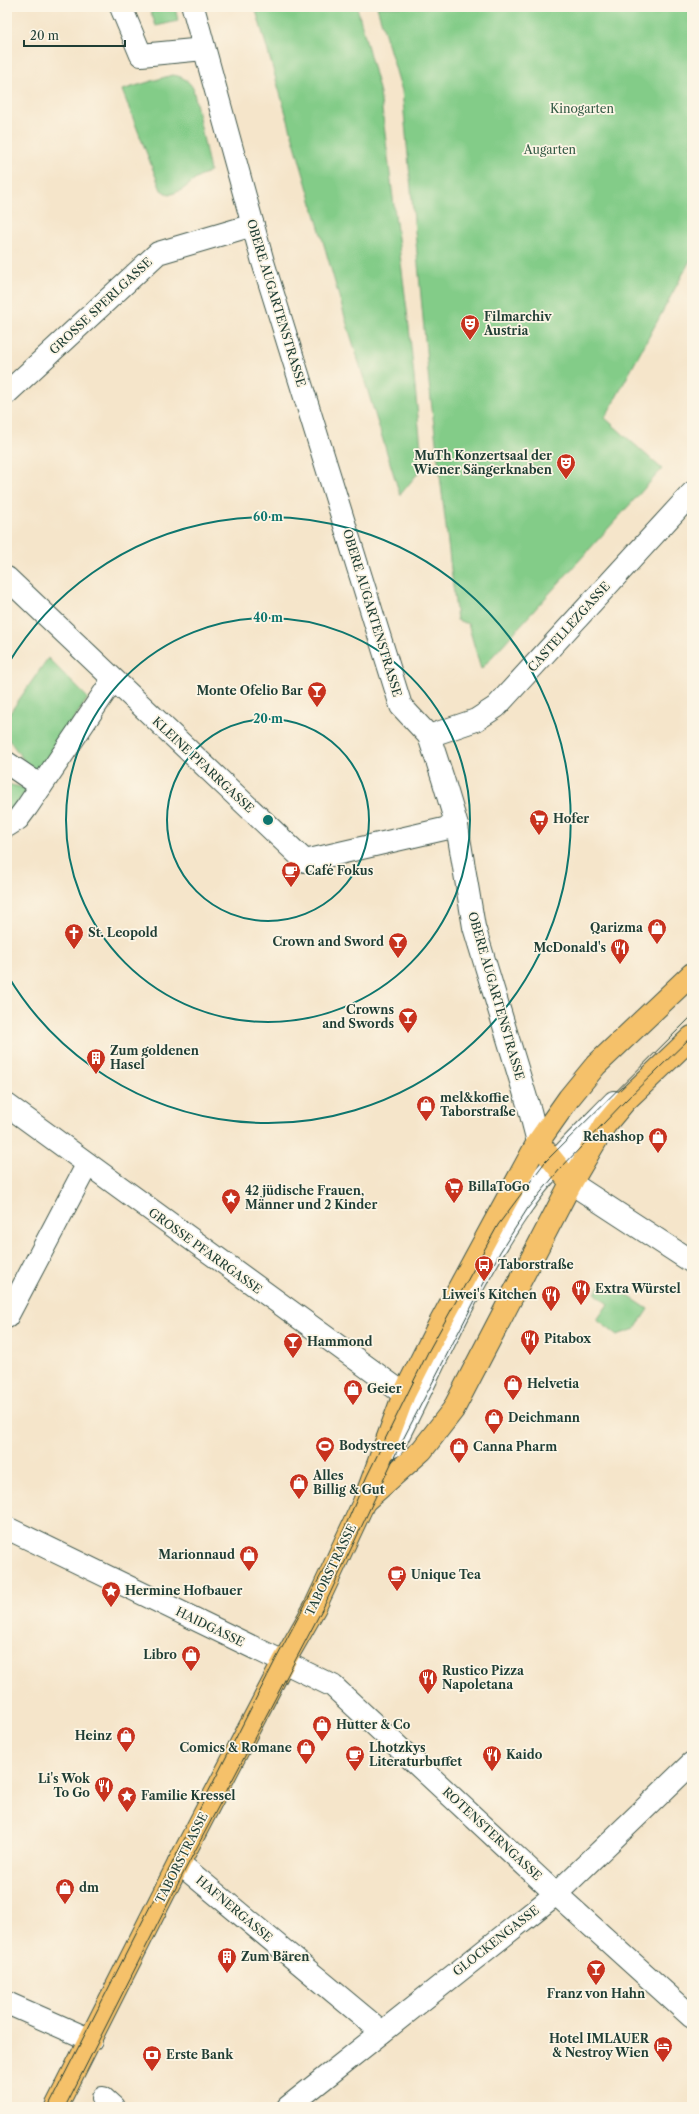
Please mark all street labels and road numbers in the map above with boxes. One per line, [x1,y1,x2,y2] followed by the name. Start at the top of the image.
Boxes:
[244,217,309,388] street label: OBERE AUGARTENSTRASSE
[46,254,155,357] street label: GROSSE SPERLGASSE
[340,527,405,698] street label: OBERE AUGARTENSTRASSE
[524,579,613,675] street label: CASTELLEZGASSE
[149,714,257,816] street label: KLEINE PFARRGASSE
[465,910,528,1082] street label: OBERE AUGARTENSTRASSE
[146,1204,265,1297] street label: GROSSE PFARRGASSE
[302,1521,359,1618] street label: TABORSTRASSE
[173,1603,247,1650] street label: HAIDGASSE
[440,1784,545,1883] street label: ROTENSTERNGASSE
[152,1810,211,1906] street label: TABORSTRASSE
[193,1872,275,1945] street label: HAFNERGASSE
[450,1902,542,1979] street label: GLOCKENGASSE

